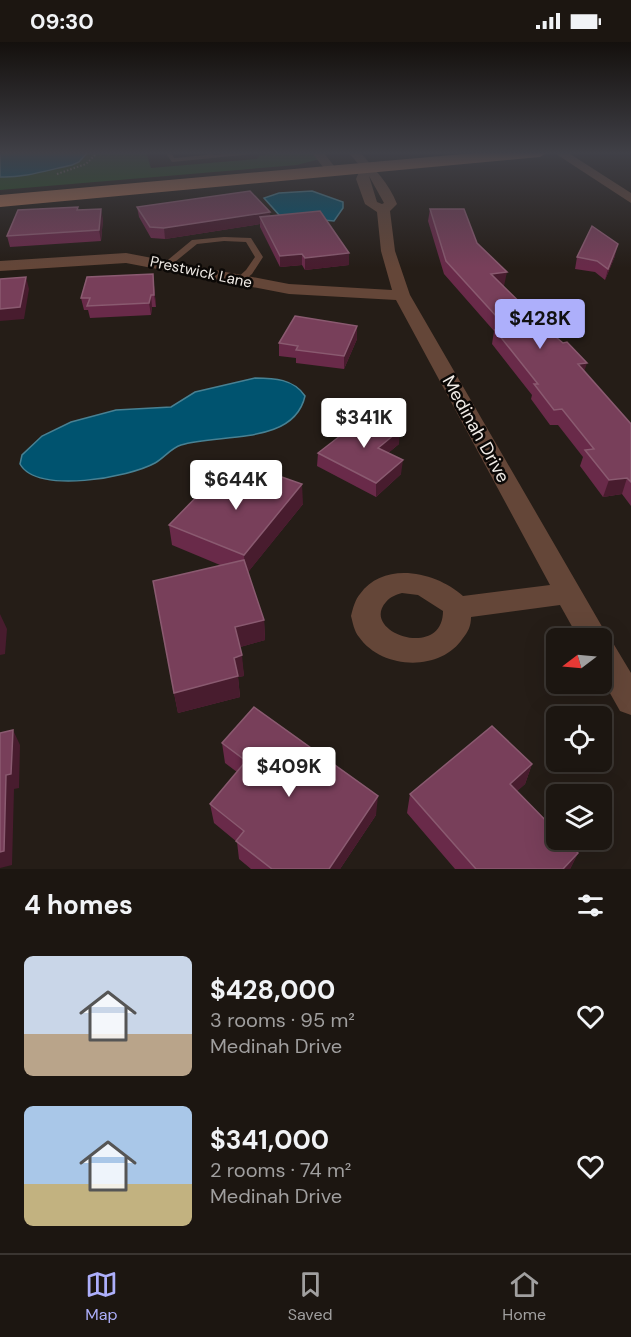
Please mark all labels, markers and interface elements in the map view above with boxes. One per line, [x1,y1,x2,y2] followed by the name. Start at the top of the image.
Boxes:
[30,7,94,36] text: 09:30
[148,251,254,293] street label: Prestwick Lane
[498,299,582,350] pin: $428K
[509,305,571,331] text: $428K
[437,371,515,487] street label: Medinah Drive
[322,398,406,449] pin: $341K
[335,404,393,430] text: $341K
[194,460,278,511] pin: $644K
[204,466,268,492] text: $644K
[546,628,612,694] north arrow
[546,628,612,850] map controls
[546,706,612,772] button: locate
[247,747,331,798] pin: $409K
[257,753,321,779] text: $409K
[546,784,612,850] button: layers
[24,888,133,922] text: 4 homes
[574,889,607,922] icon: filters
[210,973,335,1007] text: $428,000
[72,980,144,1052] icon: home
[574,1000,607,1033] icon: heart
[210,1007,355,1033] text: 3 rooms · 95 m²
[210,1033,342,1059] text: Medinah Drive
[210,1123,329,1157] text: $341,000
[72,1130,144,1202] icon: home
[574,1150,607,1183] icon: heart
[210,1157,351,1183] text: 2 rooms · 74 m²
[210,1183,342,1209] text: Medinah Drive
[85,1268,118,1325] tab: Map
[288,1268,333,1325] tab: Saved
[502,1268,546,1325] tab: Home

